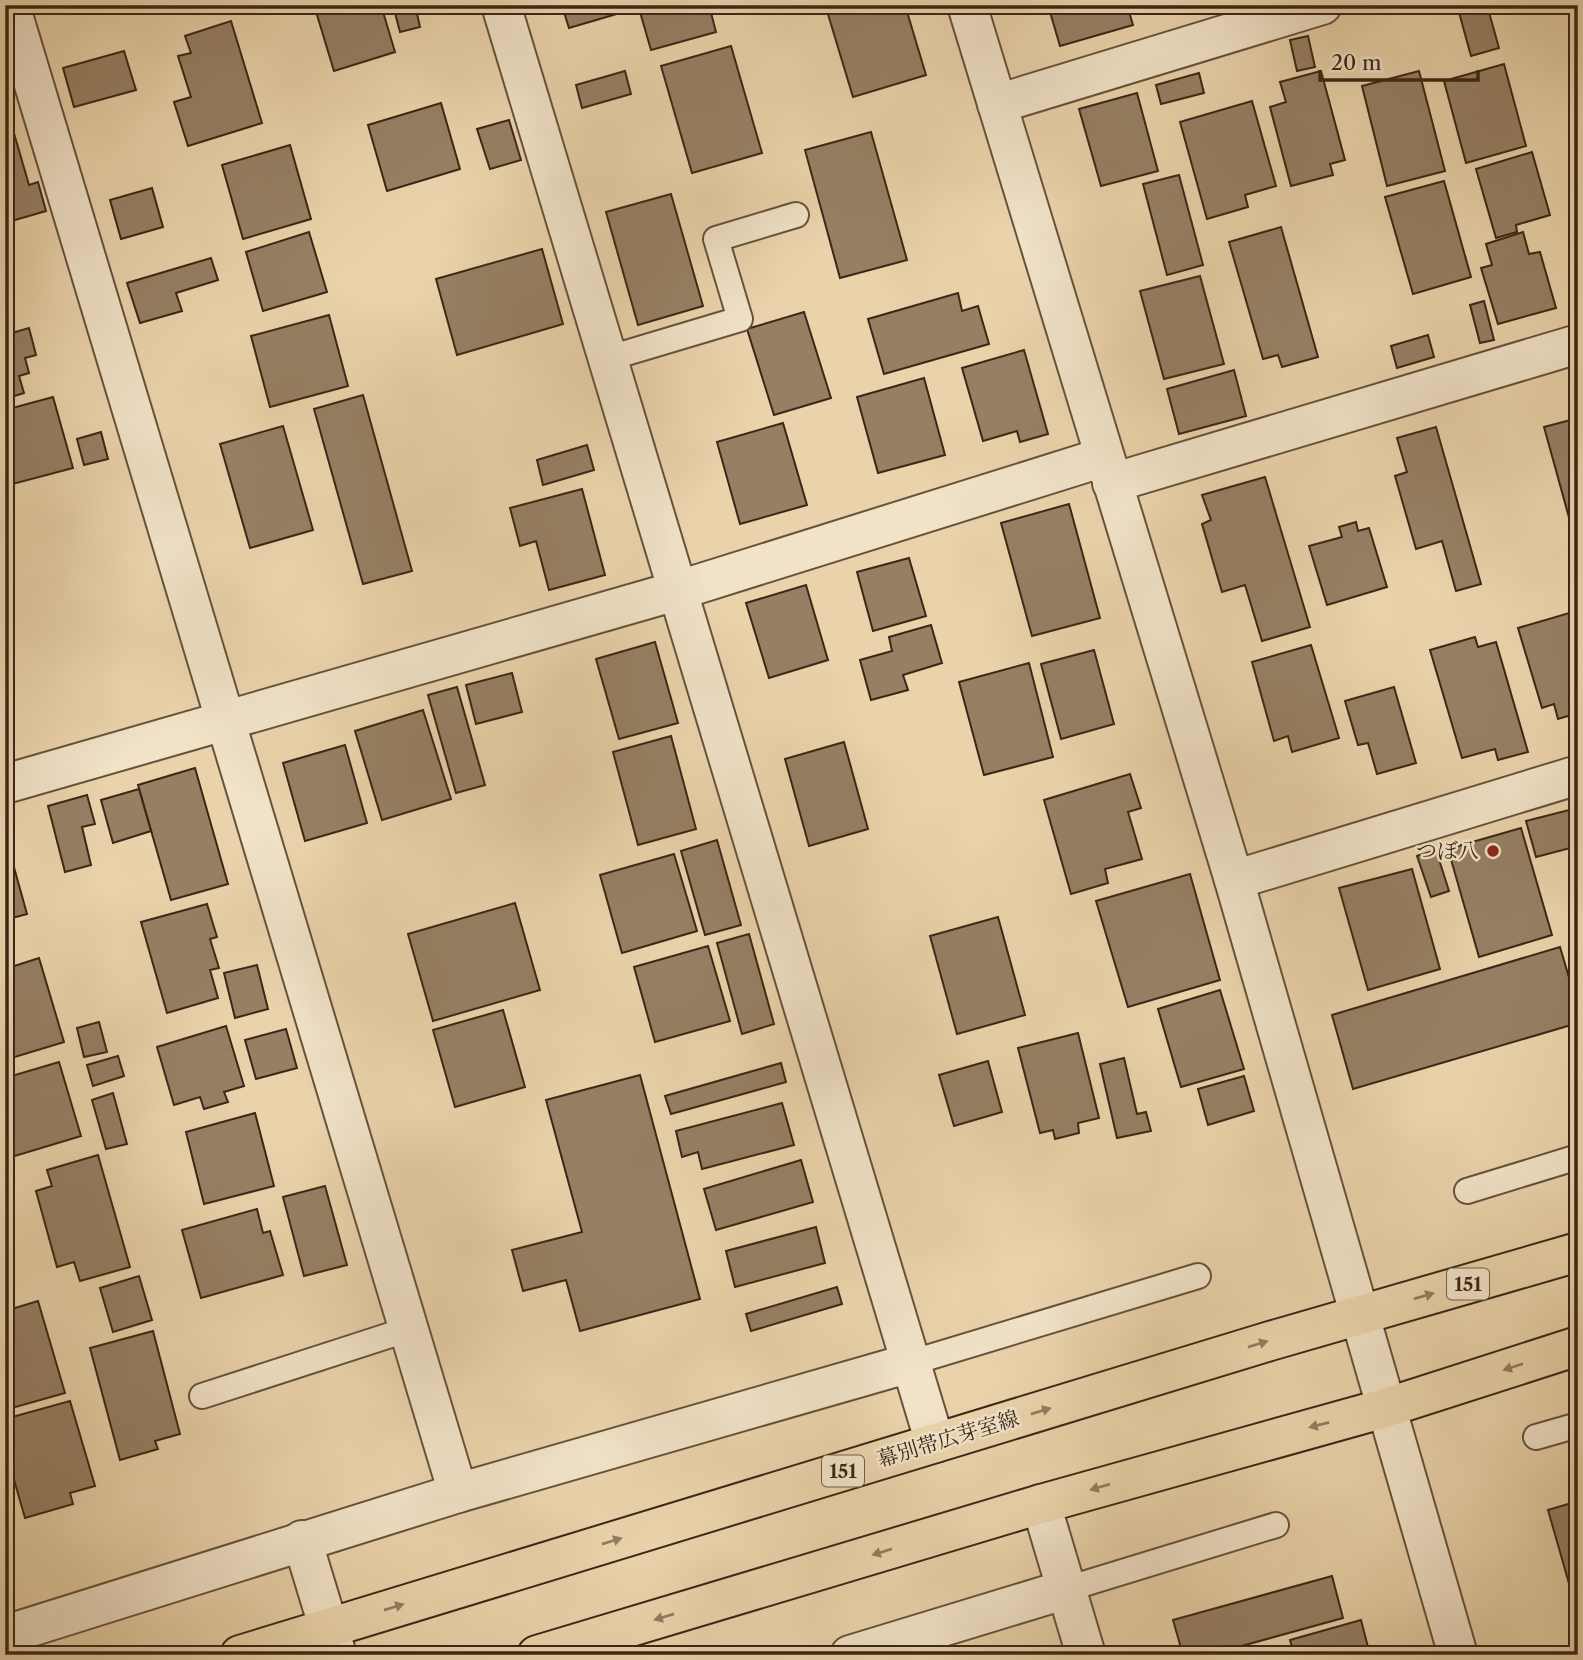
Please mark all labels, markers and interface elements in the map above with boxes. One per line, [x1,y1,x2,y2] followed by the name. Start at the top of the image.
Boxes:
[1320,38,1478,82] scale bar
[1331,50,1382,75] text: 20 m
[1416,838,1479,863] place label: つぼ八
[1485,843,1501,859] marker: つぼ八
[1447,1268,1489,1300] road number: 151
[1414,1291,1435,1301] one-way arrow
[1248,1339,1269,1349] one-way arrow
[1502,1363,1523,1373] one-way arrow
[874,1405,1022,1472] street label: 幕別帯広芽室線
[1030,1405,1051,1415] one-way arrow
[1308,1420,1330,1431] one-way arrow
[822,1456,864,1486] road number: 151
[1089,1482,1111,1493] one-way arrow
[602,1535,623,1545] one-way arrow
[871,1547,892,1557] one-way arrow
[384,1602,405,1612] one-way arrow
[653,1612,674,1622] one-way arrow

